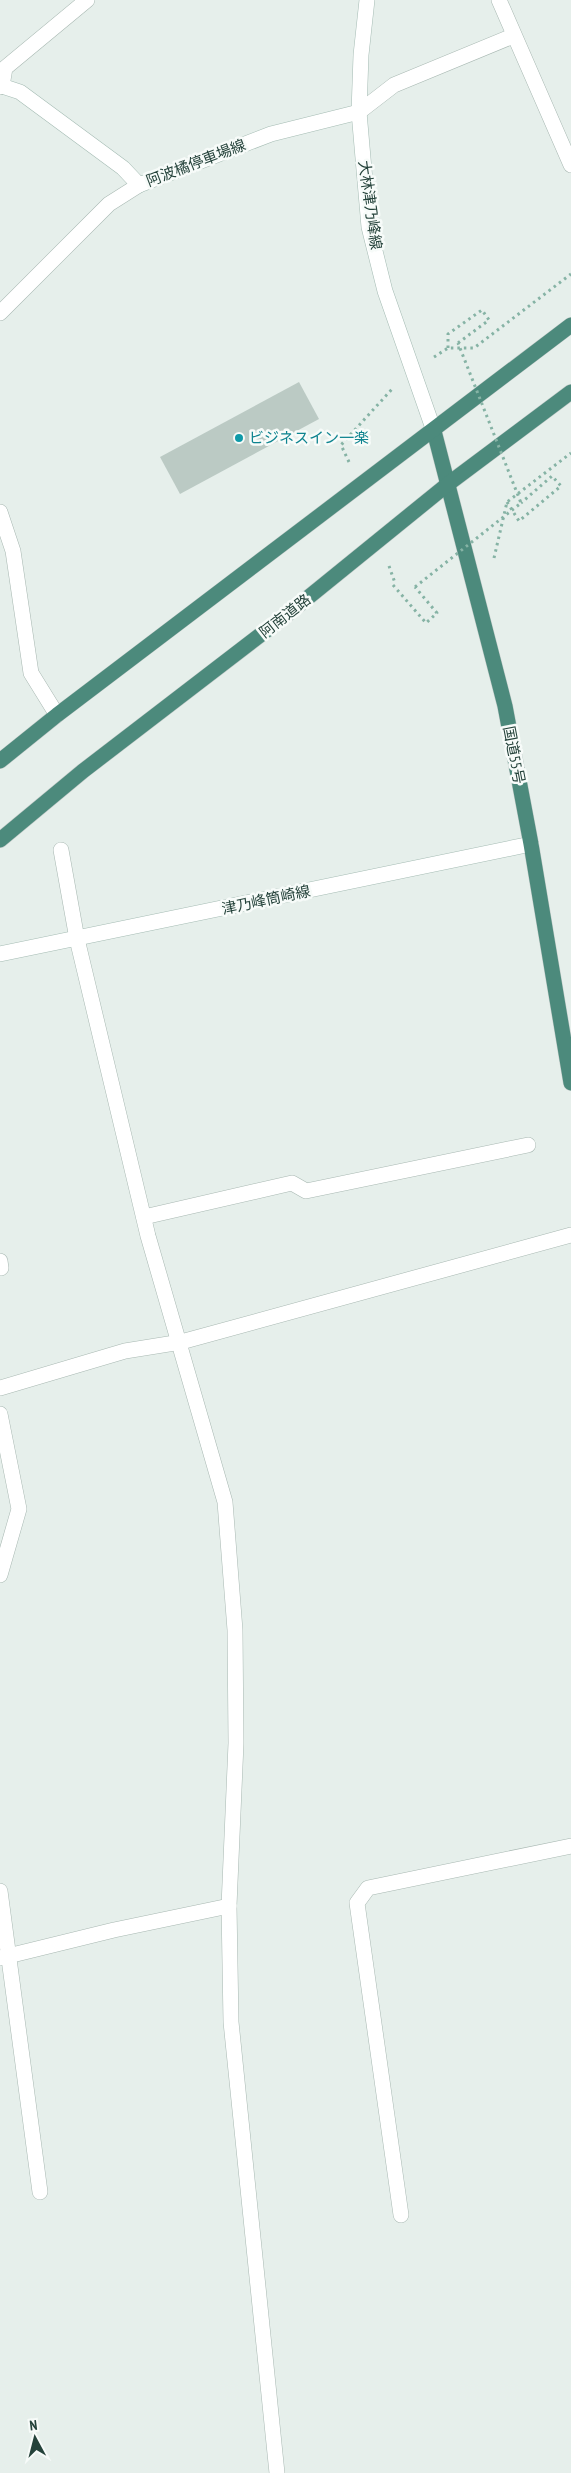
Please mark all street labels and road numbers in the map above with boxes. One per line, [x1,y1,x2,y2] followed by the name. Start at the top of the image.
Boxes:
[143,135,248,190] street label: 阿波橘停車場線
[355,159,386,251] street label: 大林津乃峰線
[255,590,314,642] street label: 阿南道路
[500,724,529,785] street label: 国道55号
[220,881,312,918] street label: 津乃峰筒崎線

